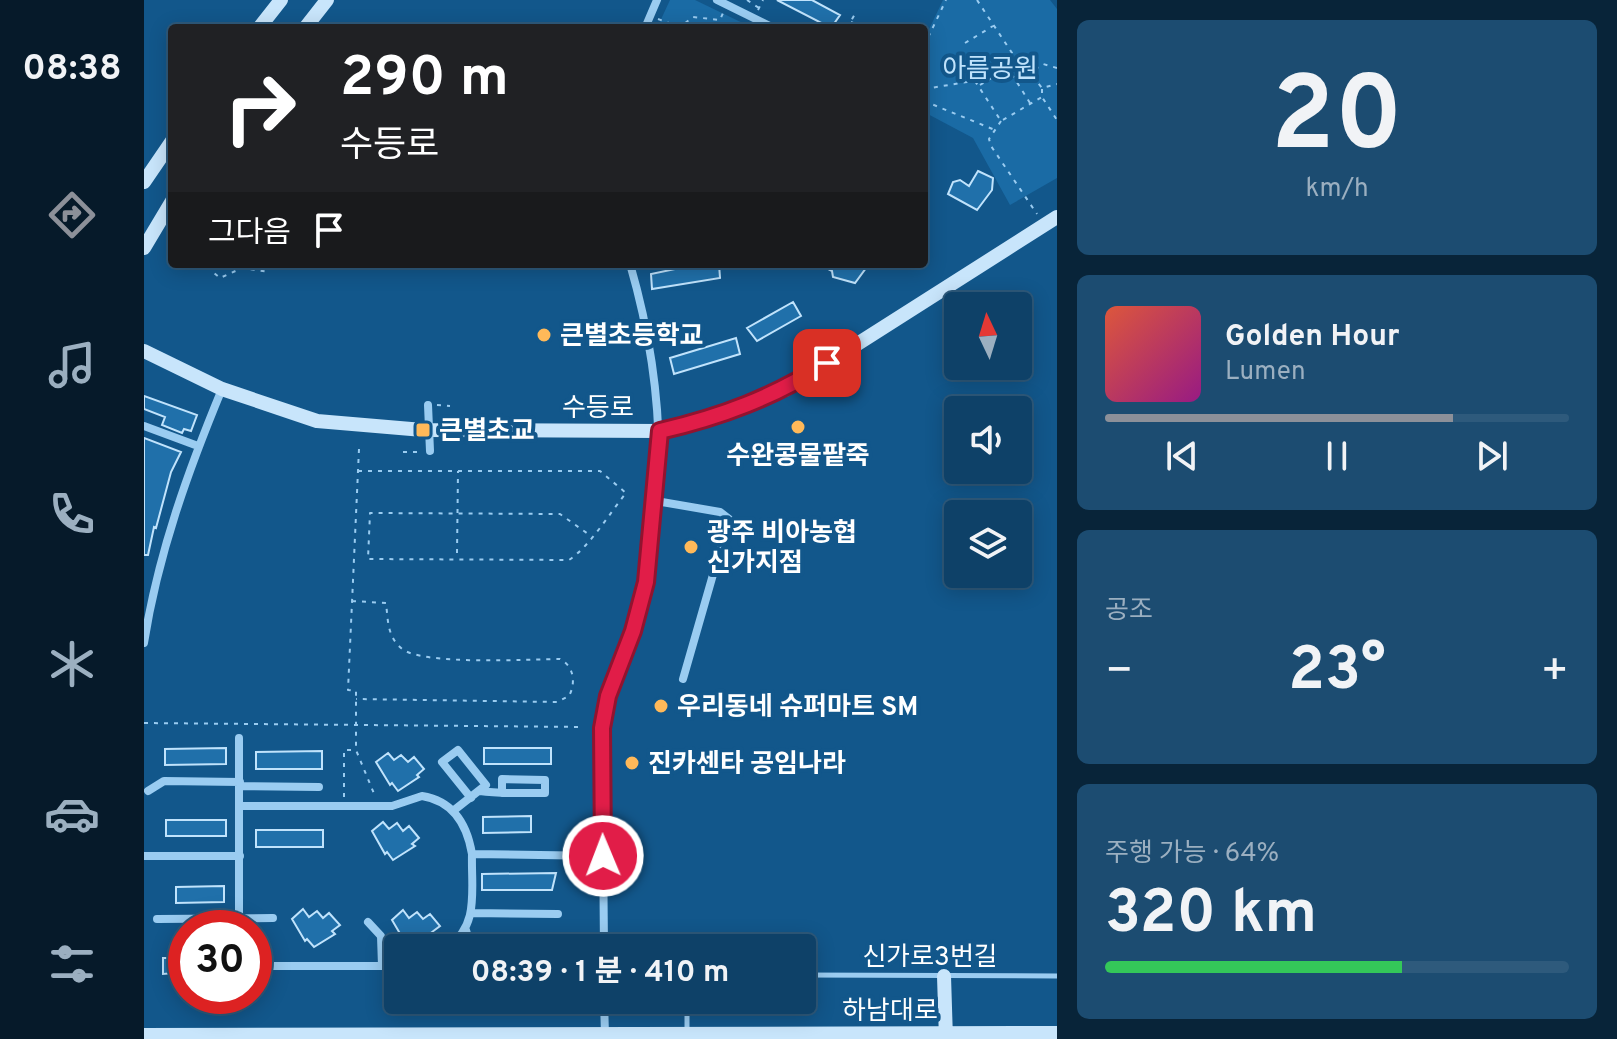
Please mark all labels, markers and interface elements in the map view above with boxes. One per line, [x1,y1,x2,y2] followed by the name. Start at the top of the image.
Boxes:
[340,45,509,115] text: 290 m
[22,47,122,93] text: 08:38
[942,54,1038,87] park label: 아름공원
[1271,55,1403,187] text: 20
[208,56,312,160] icon: right
[340,124,439,170] text: 수등로
[1305,173,1369,206] text: km/h
[44,187,100,243] icon: directions
[307,208,351,252] icon: arrive
[208,216,291,253] text: 그다음
[944,292,1032,380] north arrow
[944,292,1032,588] map controls
[1225,319,1399,356] text: Golden Hour
[560,321,704,354] place label: 큰별초등학교
[535,326,553,344] marker: 큰별초등학교
[793,329,861,397] pin
[44,337,100,393] icon: music
[805,341,849,385] icon: arrive
[1225,356,1306,389] text: Lumen
[562,393,634,426] street label: 수등로
[944,396,1032,484] button: sound
[439,416,535,449] place label: 큰별초교
[789,418,807,436] marker: 수완콩물팥죽
[414,421,432,439] marker: 큰별초교
[1160,434,1204,478] icon: previous
[1315,434,1359,478] icon: pause
[1470,434,1514,478] icon: next
[726,441,870,474] place label: 수완콩물팥죽
[44,486,100,542] icon: phone
[944,500,1032,588] button: layers
[707,518,857,581] place label: 광주 비아농협 신가지점
[682,538,700,556] marker: 광주 비아농협 신가지점
[1105,595,1153,628] text: 공조
[1288,635,1386,711] text: 23°
[44,636,100,692] icon: climate
[1105,645,1133,701] text: −
[1541,645,1569,701] text: +
[677,692,918,725] place label: 우리동네 슈퍼마트 SM
[652,697,670,715] marker: 우리동네 슈퍼마트 SM
[648,749,846,782] place label: 진카센타 공임나라
[623,754,641,772] marker: 진카센타 공임나라
[44,786,100,842] icon: car
[561,814,645,898] position arrow
[1105,838,1279,871] text: 주행 가능 · 64%
[1105,878,1317,954] text: 320 km
[168,910,272,1014] speed limit sign: 30
[44,936,100,992] icon: filters
[862,942,998,975] street label: 신가로3번길
[471,955,729,992] text: 08:39 · 1 분 · 410 m
[842,996,938,1029] street label: 하남대로

